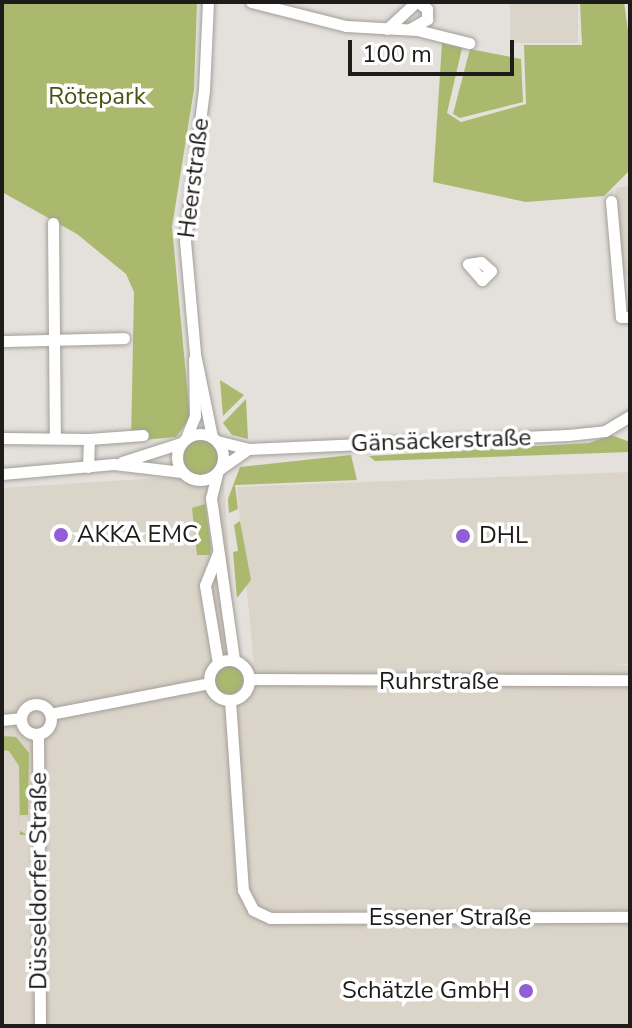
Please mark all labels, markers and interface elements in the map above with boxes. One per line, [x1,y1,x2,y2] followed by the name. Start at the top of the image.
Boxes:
[352,24,518,74] scale bar
[362,38,432,70] text: 100 m
[48,83,146,111] park label: Rötepark
[172,116,216,240] street label: Heerstraße
[350,423,532,459] street label: Gänsäckerstraße
[77,521,198,549] place label: AKKA EMC
[479,522,528,550] place label: DHL
[52,526,70,544] marker: AKKA EMC
[454,527,472,545] marker: DHL
[379,668,499,696] street label: Ruhrstraße
[25,772,53,990] street label: Düsseldorfer Straße
[369,904,531,932] street label: Essener Straße
[342,977,510,1005] place label: Schätzle GmbH
[517,982,535,1000] marker: Schätzle GmbH

